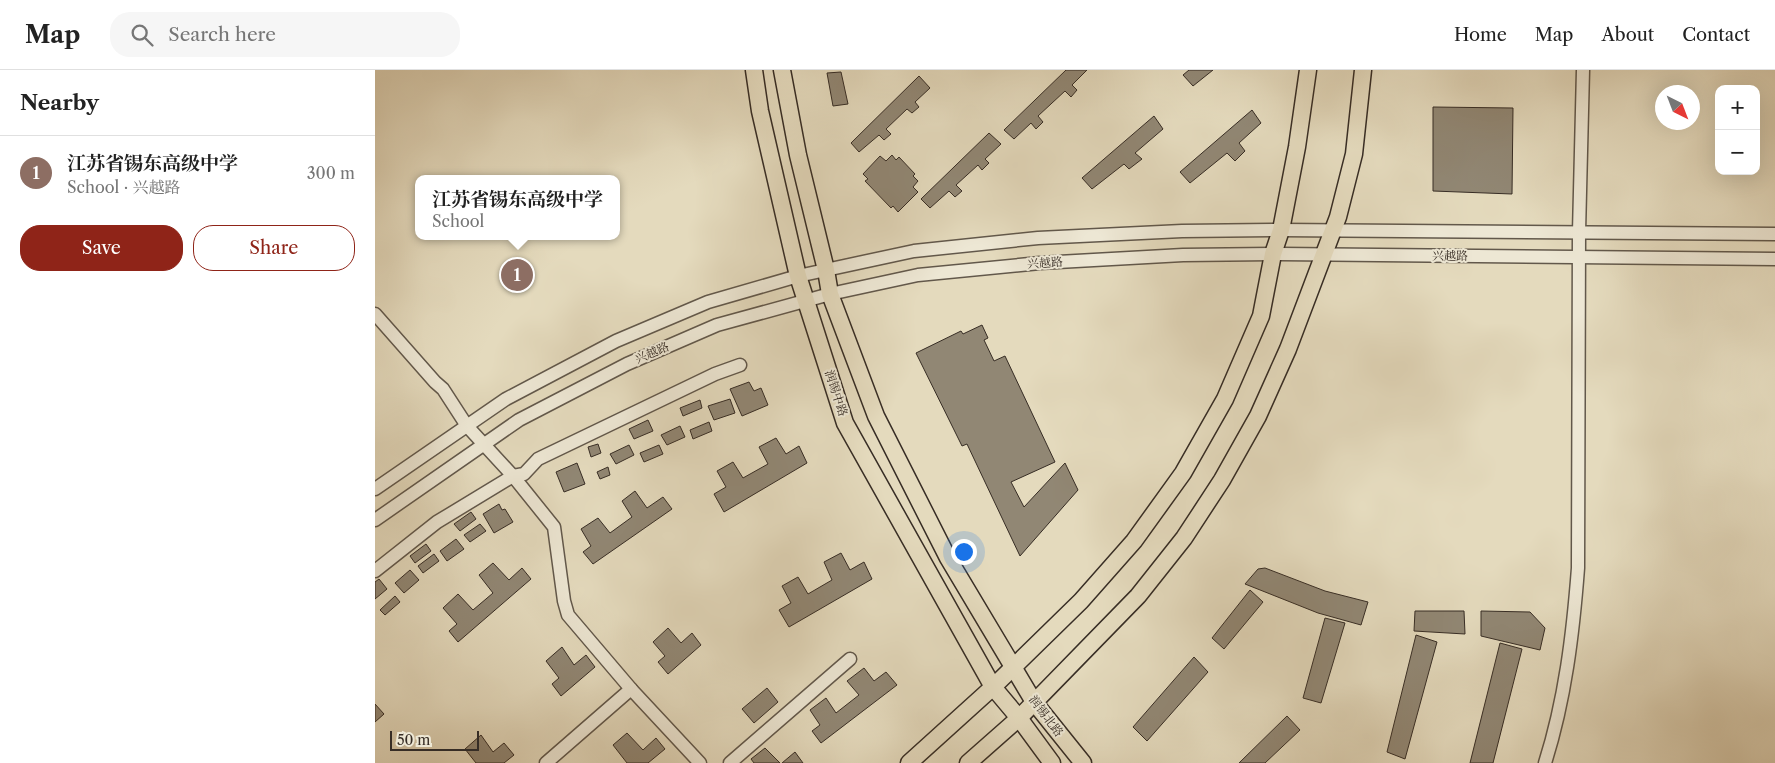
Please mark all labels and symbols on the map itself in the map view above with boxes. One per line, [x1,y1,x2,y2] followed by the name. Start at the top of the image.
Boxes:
[1655,85,1700,130] north arrow
[1432,248,1468,263] street label: 兴越路
[1026,254,1063,271] street label: 兴越路
[501,256,533,294] pin: 1
[632,339,671,366] street label: 兴越路
[822,368,851,418] street label: 润锡中路
[951,539,977,565] your location
[1026,692,1067,739] street label: 润锡北路
[390,728,479,751] scale bar

